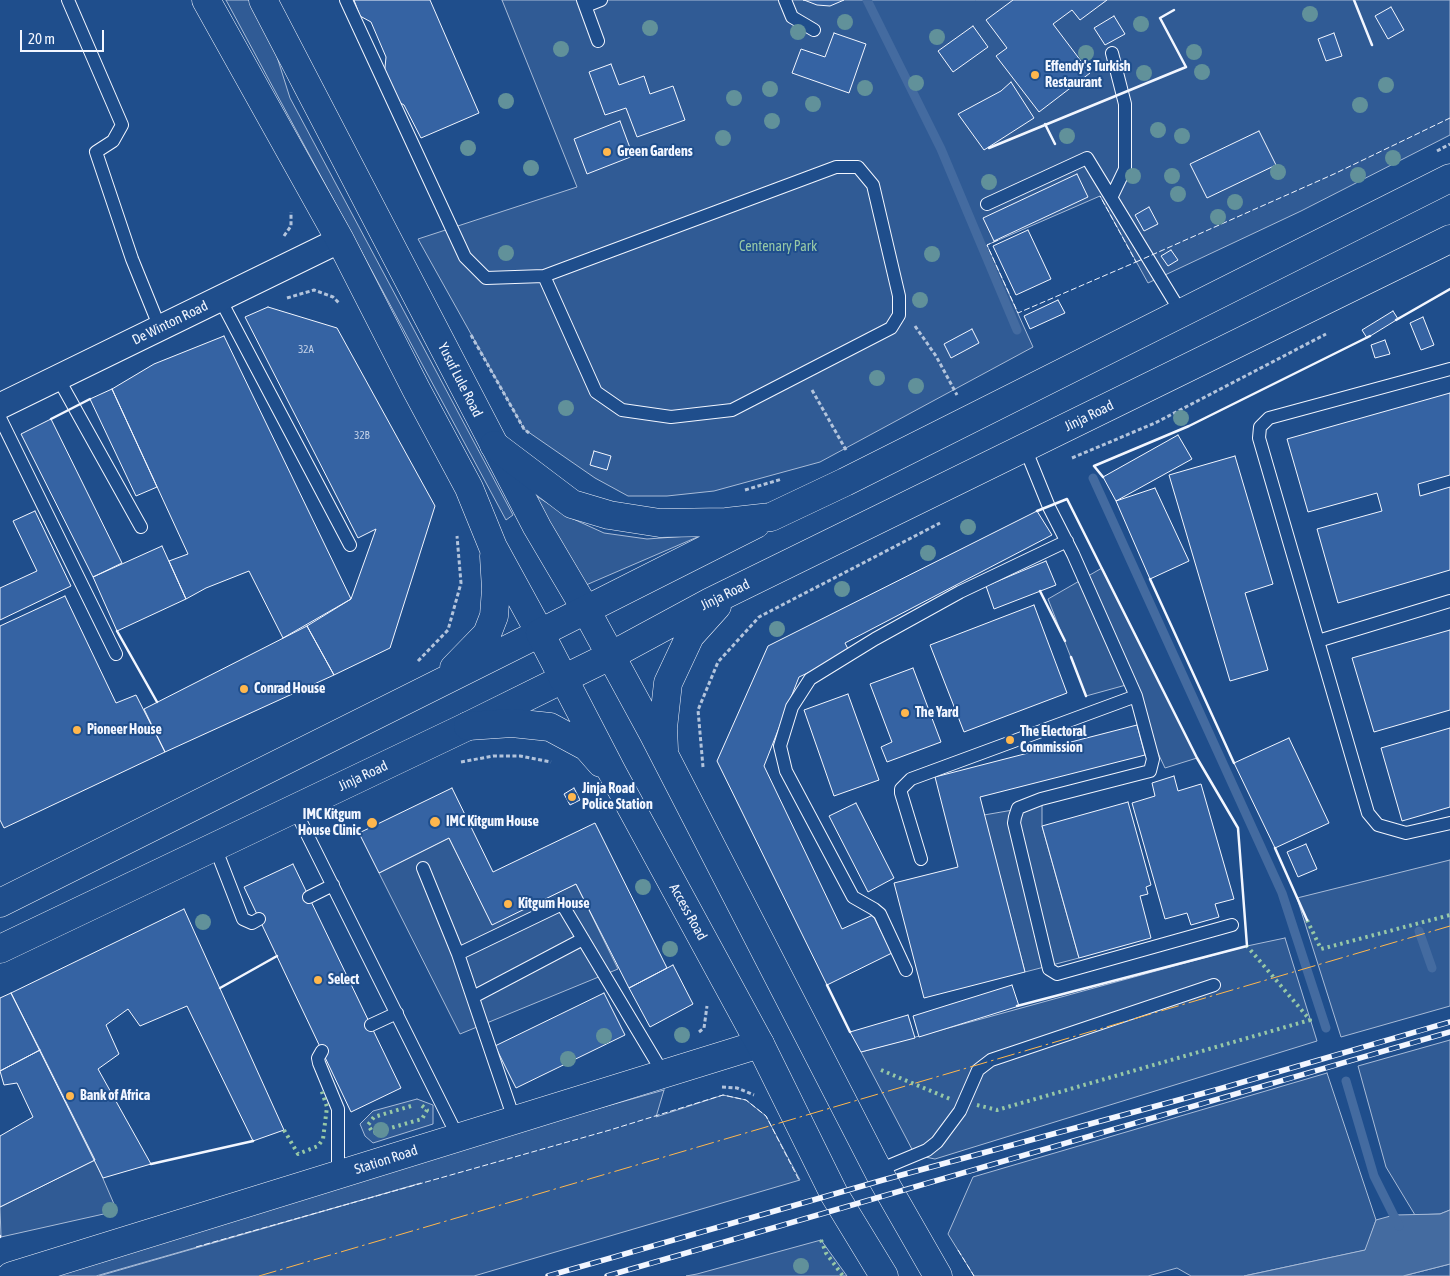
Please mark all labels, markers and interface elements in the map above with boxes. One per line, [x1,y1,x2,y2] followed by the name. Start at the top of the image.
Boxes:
[22,20,106,52] scale bar
[28,30,55,47] text: 20 m
[1045,59,1131,92] place label: Effendy's Turkish Restaurant
[1029,69,1041,81] marker: Effendy's Turkish Restaurant
[617,144,693,160] place label: Green Gardens
[601,146,613,158] marker: Green Gardens
[739,239,817,255] park label: Centenary Park
[129,297,211,349] street label: De Winton Road
[434,340,486,420] street label: Yusuf Lule Road
[298,343,314,357] house number: 32A
[1062,397,1116,435] street label: Jinja Road
[354,429,370,443] house number: 32B
[698,576,752,614] street label: Jinja Road
[254,681,325,697] place label: Conrad House
[238,683,250,695] marker: Conrad House
[915,705,959,721] place label: The Yard
[899,707,911,719] marker: The Yard
[87,722,162,738] place label: Pioneer House
[71,724,83,736] marker: Pioneer House
[1020,724,1086,756] place label: The Electoral Commission
[1004,734,1016,746] marker: The Electoral Commission
[335,757,391,795] street label: Jinja Road
[582,781,653,814] place label: Jinja Road Police Station
[566,791,578,803] marker: Jinja Road Police Station
[298,807,361,840] place label: IMC Kitgum House Clinic
[446,814,539,830] place label: IMC Kitgum House
[428,815,442,829] marker: IMC Kitgum House
[365,816,379,830] marker: IMC Kitgum House Clinic
[666,881,710,943] street label: Access Road
[518,896,590,912] place label: Kitgum House
[502,898,514,910] marker: Kitgum House
[328,972,359,988] place label: Select
[312,974,324,986] marker: Select
[80,1088,150,1104] place label: Bank of Africa
[64,1090,76,1102] marker: Bank of Africa
[352,1142,420,1178] street label: Station Road

